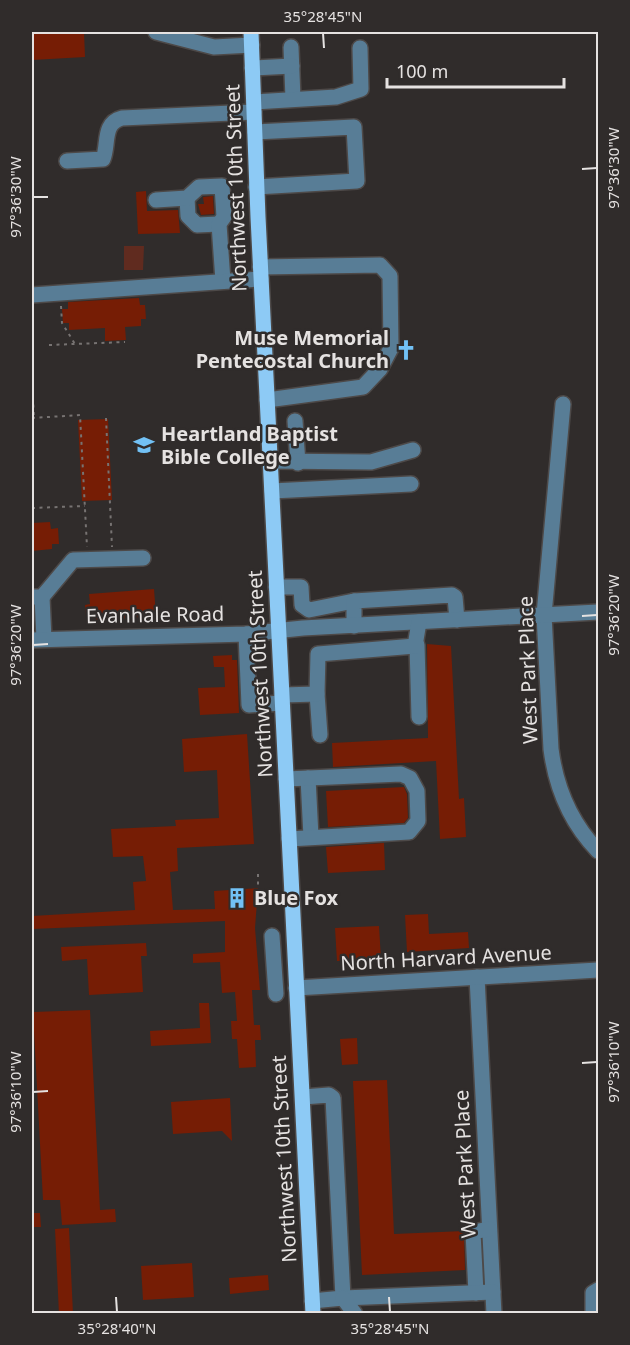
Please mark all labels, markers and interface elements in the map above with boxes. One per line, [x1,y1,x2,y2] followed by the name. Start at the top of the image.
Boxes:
[284,6,362,26] text: 35°28'45"N
[387,51,564,89] scale bar
[396,59,448,83] text: 100 m
[218,84,253,292] street label: Northwest 10th Street
[603,127,623,209] text: 97°36'30"W
[5,156,25,238] text: 97°36'30"W
[196,324,389,374] place label: Muse Memorial Pentecostal Church
[394,338,418,362] church icon: Muse Memorial Pentecostal Church
[161,420,338,470] place label: Heartland Baptist Bible College
[132,433,156,457] school or university icon: Heartland Baptist Bible College
[241,570,278,778] street label: Northwest 10th Street
[603,574,623,656] text: 97°36'20"W
[511,595,544,745] street label: West Park Place
[86,600,224,629] street label: Evanhale Road
[5,604,25,686] text: 97°36'20"W
[254,884,338,911] place label: Blue Fox
[225,886,249,910] building icon: Blue Fox
[340,938,552,977] street label: North Harvard Avenue
[603,1021,623,1103] text: 97°36'10"W
[5,1051,25,1133] text: 97°36'10"W
[265,1055,302,1263] street label: Northwest 10th Street
[447,1089,482,1239] street label: West Park Place
[78,1318,156,1338] text: 35°28'40"N
[351,1318,429,1338] text: 35°28'45"N

